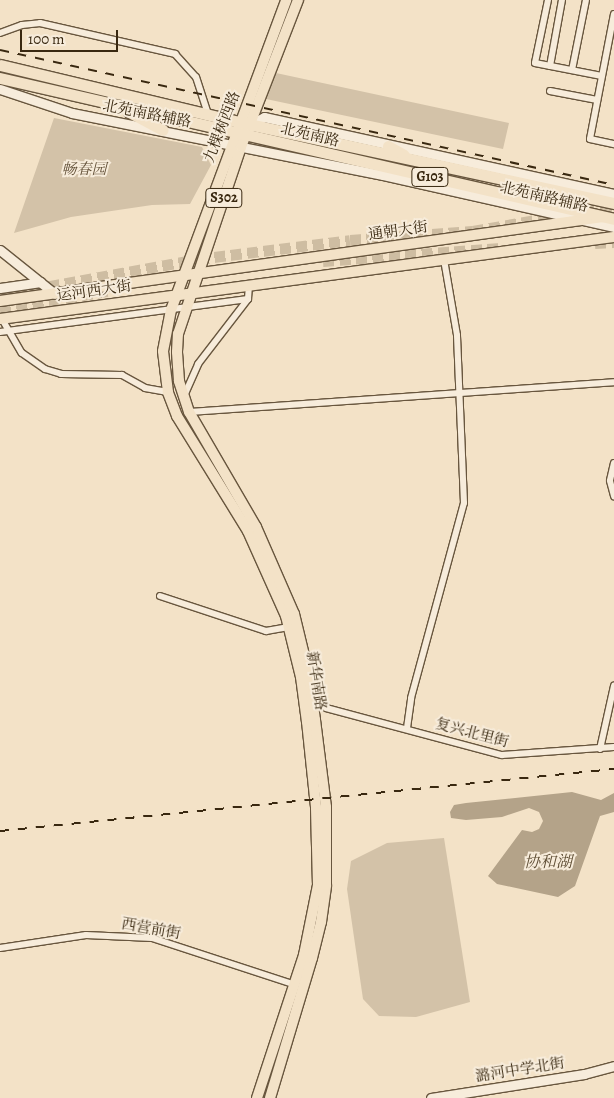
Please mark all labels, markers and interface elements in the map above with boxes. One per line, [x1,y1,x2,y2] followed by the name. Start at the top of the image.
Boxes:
[22,20,120,52] scale bar
[28,29,65,49] text: 100 m
[200,89,244,165] street label: 九棵树西路
[101,97,193,131] street label: 北苑南路辅路
[279,119,341,151] street label: 北苑南路
[62,161,106,179] park label: 畅春园
[411,166,449,188] road number: G103
[498,178,590,216] street label: 北苑南路辅路
[205,187,243,210] road number: S302
[367,218,429,244] street label: 通朝大街
[56,277,132,305] street label: 运河西大街
[302,650,330,712] street label: 新华南路
[433,715,511,751] street label: 复兴北里街
[524,852,572,872] water label: 协和湖
[120,915,182,943] street label: 西营前街
[474,1054,566,1086] street label: 潞河中学北街

